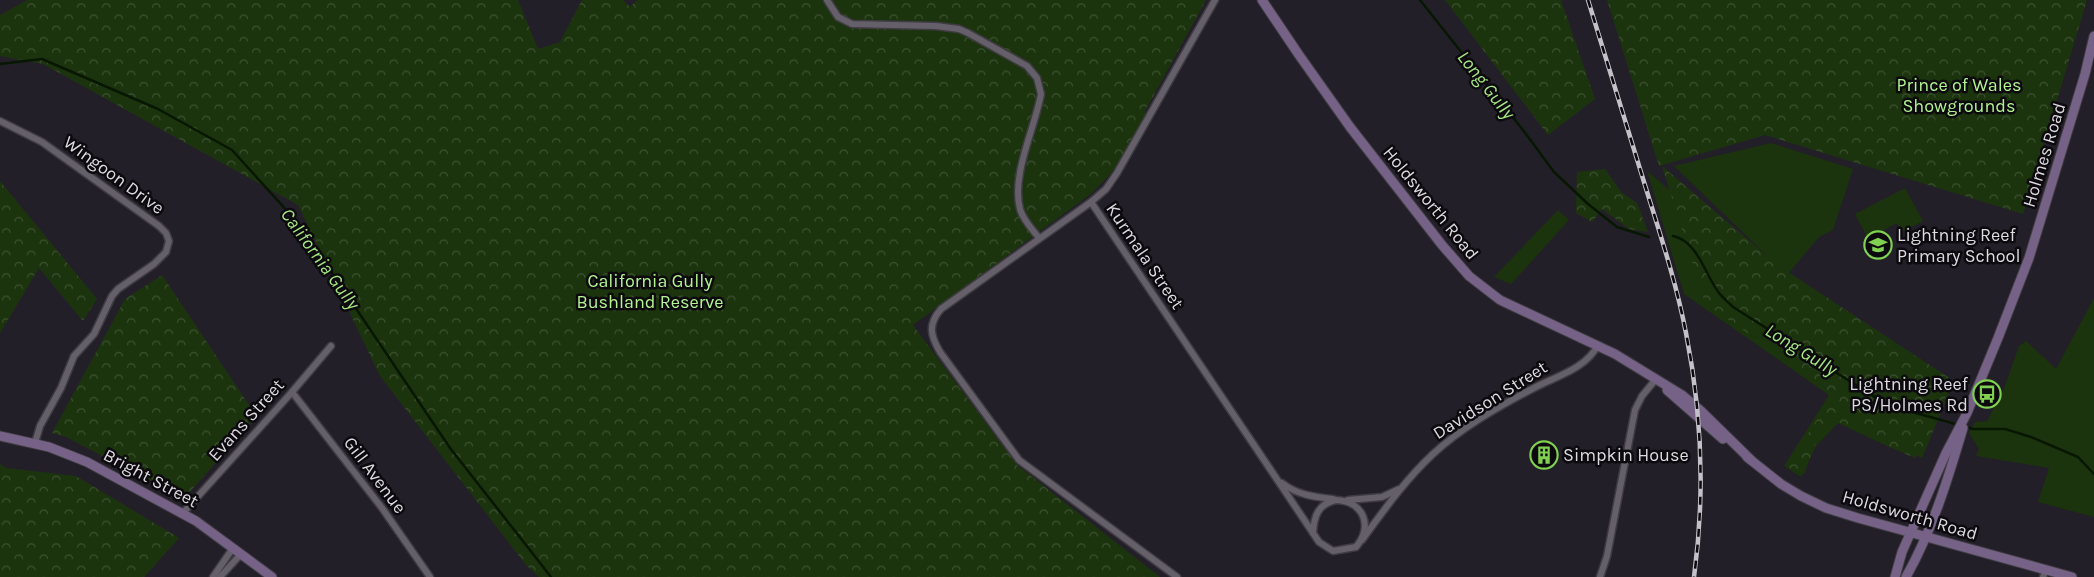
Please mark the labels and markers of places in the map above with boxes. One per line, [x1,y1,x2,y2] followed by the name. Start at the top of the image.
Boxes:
[1897,224,2021,267] place label: Lightning Reef Primary School
[1863,230,1893,260] school or university icon: Lightning Reef Primary School
[1849,373,1969,416] place label: Lightning Reef PS/Holmes Rd
[1972,379,2002,409] bus stop icon: Lightning Reef PS/Holmes Rd
[1529,440,1559,470] building icon: Simpkin House
[1563,444,1689,466] place label: Simpkin House

